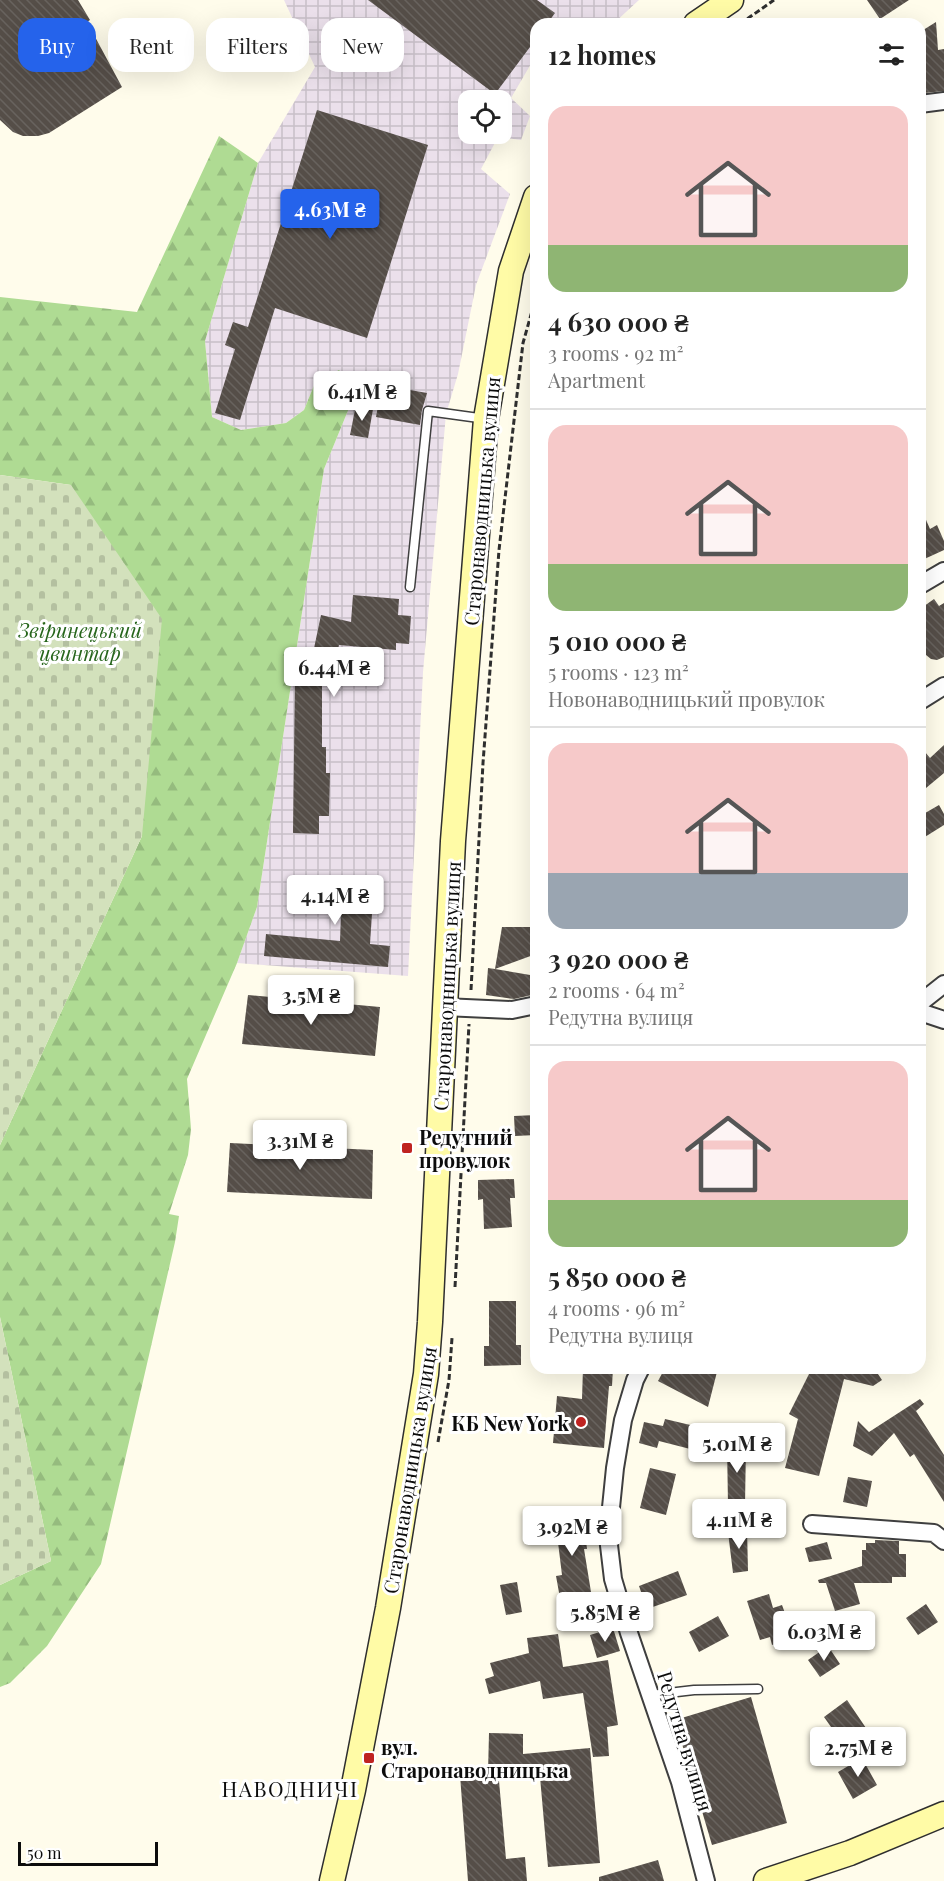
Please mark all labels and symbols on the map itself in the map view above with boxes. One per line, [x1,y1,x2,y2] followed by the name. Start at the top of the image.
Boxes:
[275,189,385,240] pin: 4.63M ₴
[307,371,417,422] pin: 6.41M ₴
[457,375,505,627] street label: Старонаводницька вулиця
[17,616,142,666] park label: Звіринецький цвинтар
[279,647,389,698] pin: 6.44M ₴
[426,860,466,1112] street label: Старонаводницька вулиця
[280,875,390,926] pin: 4.14M ₴
[262,975,360,1026] pin: 3.5M ₴
[245,1120,355,1171] pin: 3.31M ₴
[419,1123,513,1173] place label: Редутний провулок
[400,1141,414,1155] marker: Редутний провулок
[376,1344,442,1596] street label: Старонаводницька вулиця
[451,1409,569,1436] place label: КБ New York
[574,1415,588,1429] marker: КБ New York
[682,1423,792,1474] pin: 5.01M ₴
[684,1499,794,1550] pin: 4.11M ₴
[517,1506,627,1557] pin: 3.92M ₴
[550,1592,660,1643] pin: 5.85M ₴
[769,1611,879,1662] pin: 6.03M ₴
[652,1668,720,1815] street label: Редутна вулиця
[803,1727,913,1778] pin: 2.75M ₴
[381,1733,569,1783] place label: вул. Старонаводницька
[362,1751,376,1765] marker: вул. Старонаводницька
[221,1774,359,1802] district label: НАВОДНИЧІ
[18,1839,158,1866] scale bar

